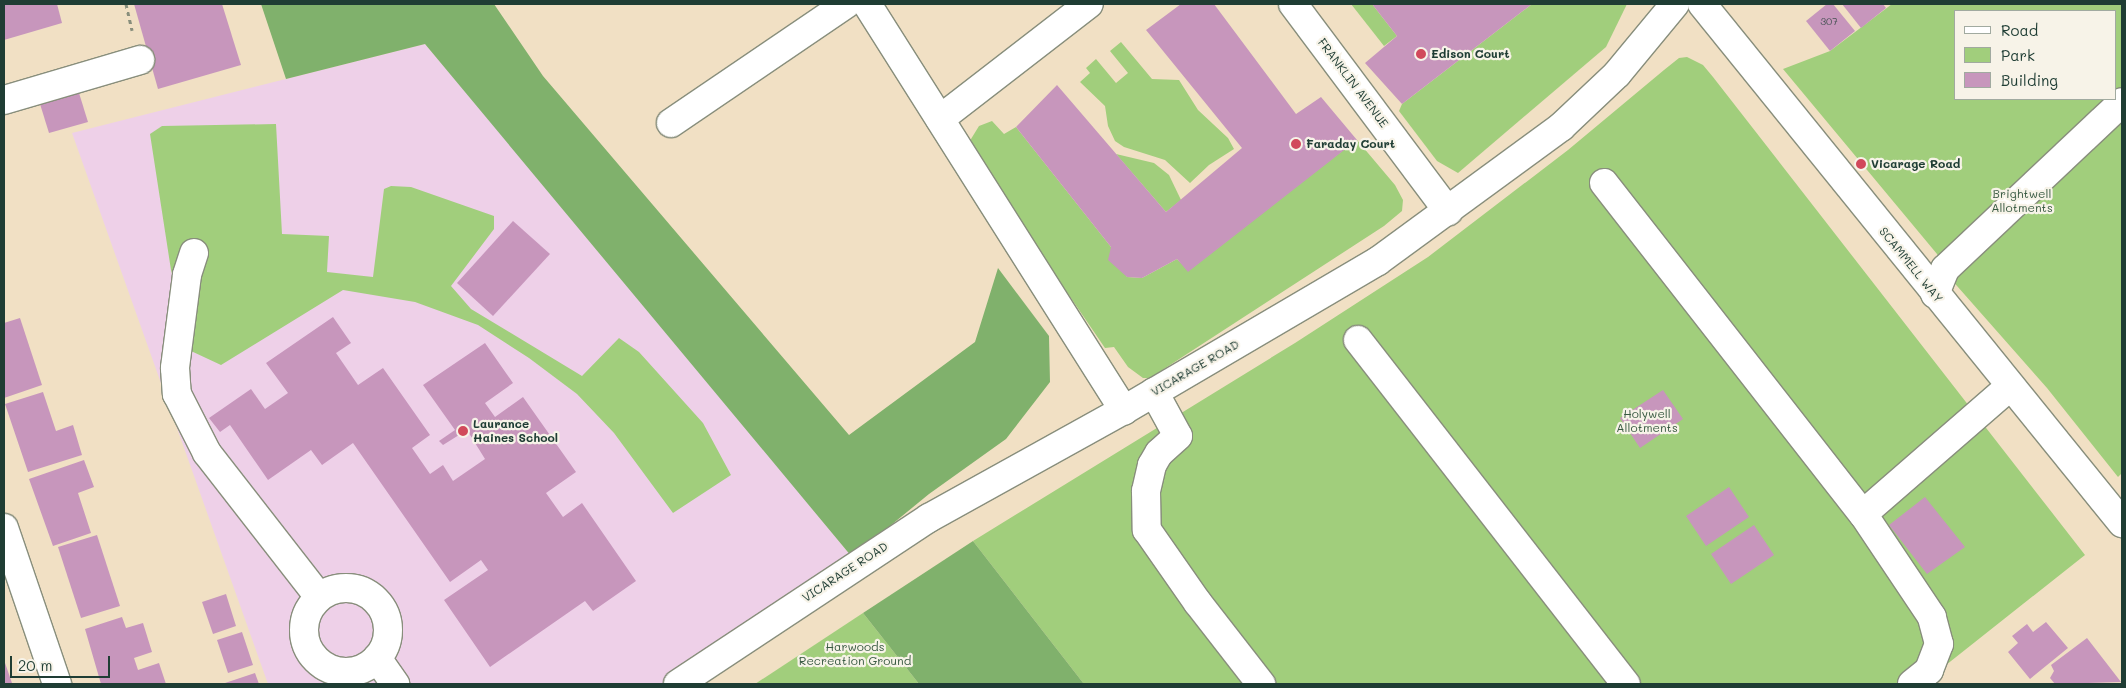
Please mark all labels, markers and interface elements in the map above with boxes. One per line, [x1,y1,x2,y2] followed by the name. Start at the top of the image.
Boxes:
[1954,10,2116,100] legend
[1820,16,1838,28] house number: 307
[2001,20,2038,40] text: Road
[1315,36,1391,130] street label: FRANKLIN AVENUE
[2001,45,2035,65] text: Park
[1431,47,1510,61] place label: Edison Court
[1415,48,1427,60] marker: Edison Court
[2001,70,2058,90] text: Building
[1306,137,1395,151] place label: Faraday Court
[1290,138,1302,150] marker: Faraday Court
[1871,157,1960,171] place label: Vicarage Road
[1855,158,1867,170] marker: Vicarage Road
[1991,187,2053,215] park label: Brightwell Allotments
[1876,224,1946,306] street label: SCAMMELL WAY
[1148,337,1242,399] street label: VICARAGE ROAD
[1616,407,1678,435] park label: Holywell Allotments
[473,417,558,445] place label: Laurance Haines School
[457,425,469,437] marker: Laurance Haines School
[799,539,891,605] street label: VICARAGE ROAD
[799,640,911,668] park label: Harwoods Recreation Ground
[12,646,112,678] scale bar
[18,655,52,675] text: 20 m

